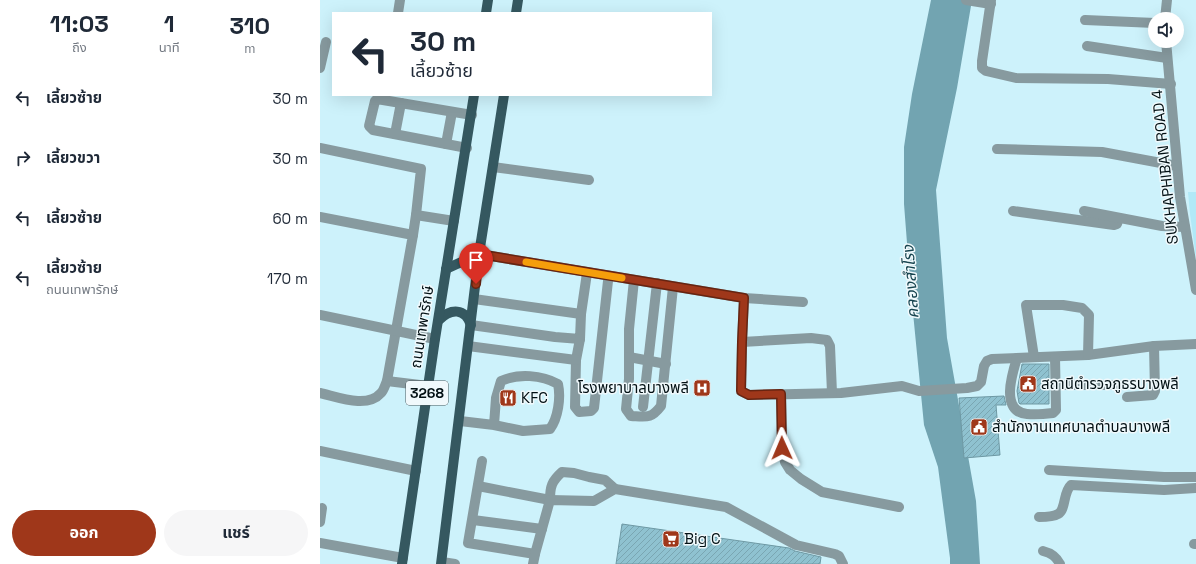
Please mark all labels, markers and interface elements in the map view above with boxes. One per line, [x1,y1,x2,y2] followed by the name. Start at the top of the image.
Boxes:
[50,8,109,39] text: 11:03
[164,8,175,39] text: 1
[230,10,270,41] text: 310
[1148,12,1184,48] map controls
[1148,12,1184,48] button: sound
[410,23,476,59] text: 30 m
[344,28,396,80] icon: left
[72,39,87,56] text: ถึง
[159,39,180,56] text: นาที
[244,40,255,57] text: m
[410,59,473,82] text: เลี้ยวซ้าย
[12,87,34,109] icon: left
[46,88,102,107] text: เลี้ยวซ้าย
[273,89,308,108] text: 30 m
[1147,89,1182,245] street label: SUKHAPHIBAN ROAD 4
[12,147,34,169] icon: right
[46,148,100,167] text: เลี้ยวขวา
[273,149,308,168] text: 30 m
[12,207,34,229] icon: left
[46,208,102,227] text: เลี้ยวซ้าย
[272,209,308,228] text: 60 m
[459,243,493,284] pin
[897,243,924,319] water label: คลองสำโรง
[465,249,487,271] icon: arrive
[46,258,102,277] text: เลี้ยวซ้าย
[12,267,34,289] icon: left
[267,269,308,288] text: 170 m
[46,281,118,298] text: ถนนเทพารักษ์
[406,284,437,370] street label: ถนนเทพารักษ์
[1018,374,1038,394] public building icon: สถานีตำรวจภูธรบางพลี
[1041,374,1179,393] place label: สถานีตำรวจภูธรบางพลี
[578,378,689,397] place label: โรงพยาบาลบางพลี
[692,378,712,398] hospital icon: โรงพยาบาลบางพลี
[406,381,448,405] road number: 3268
[498,388,518,408] restaurant icon: KFC
[521,388,548,407] place label: KFC
[969,417,989,437] public building icon: สำนักงานเทศบาลตำบลบางพลี
[992,417,1170,436] place label: สำนักงานเทศบาลตำบลบางพลี
[761,427,803,469] position arrow
[12,510,156,556] button: ออก
[164,510,308,556] button: แชร์
[661,529,681,549] supermarket icon: Big C
[684,529,721,548] place label: Big C

